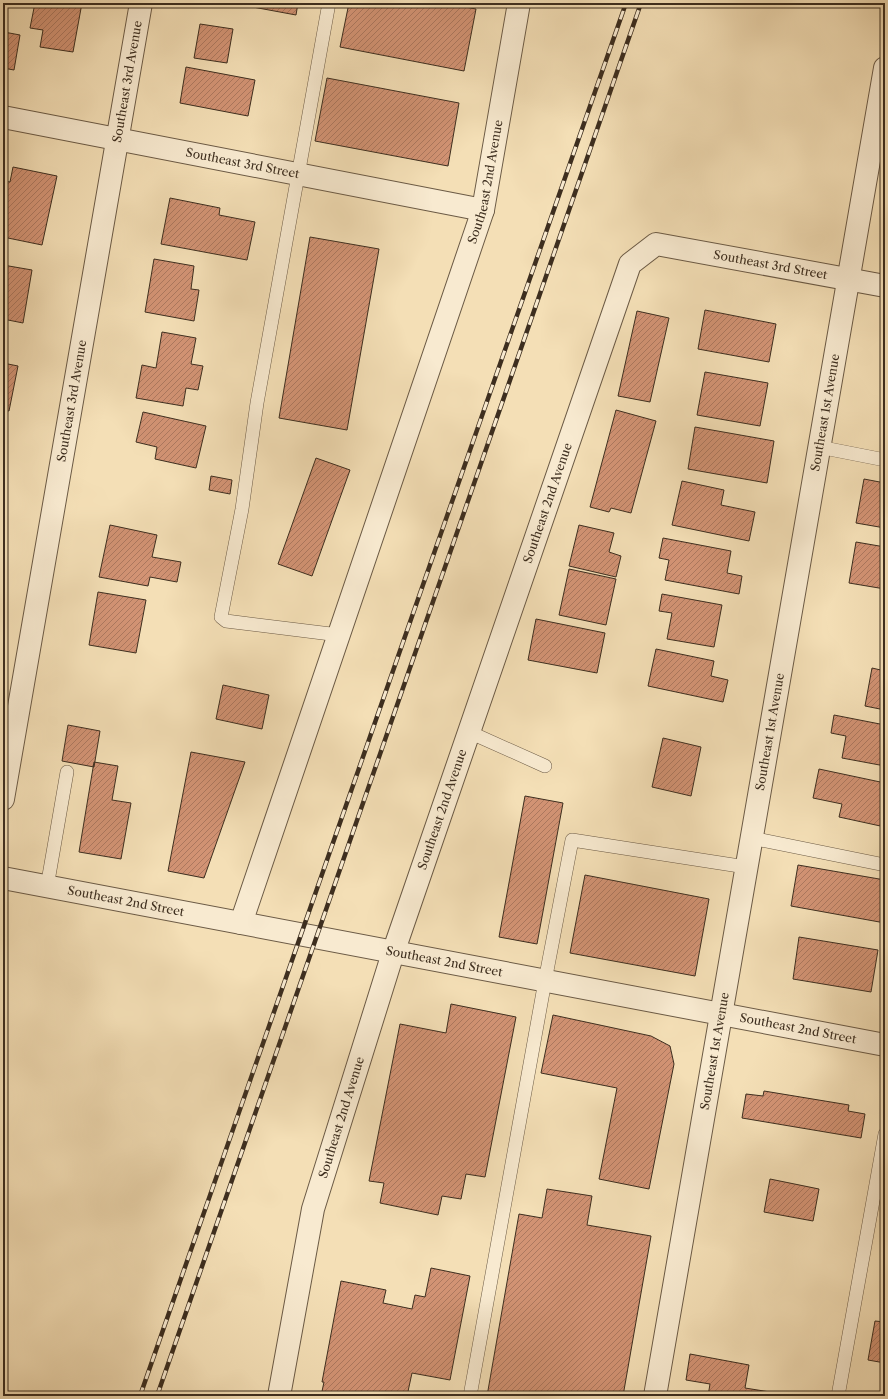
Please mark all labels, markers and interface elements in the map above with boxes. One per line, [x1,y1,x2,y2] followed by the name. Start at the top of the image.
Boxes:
[109,19,145,144] street label: Southeast 3rd Avenue
[464,118,506,246] street label: Southeast 2nd Avenue
[185,145,302,181] street label: Southeast 3rd Street
[712,247,829,282] street label: Southeast 3rd Street
[54,338,90,463] street label: Southeast 3rd Avenue
[807,352,842,473] street label: Southeast 1st Avenue
[520,440,575,565] street label: Southeast 2nd Avenue
[752,671,787,792] street label: Southeast 1st Avenue
[414,747,470,872] street label: Southeast 2nd Avenue
[66,882,186,919] street label: Southeast 2nd Street
[385,943,505,980] street label: Southeast 2nd Street
[697,991,732,1111] street label: Southeast 1st Avenue
[738,1010,858,1047] street label: Southeast 2nd Street
[315,1054,367,1180] street label: Southeast 2nd Avenue

